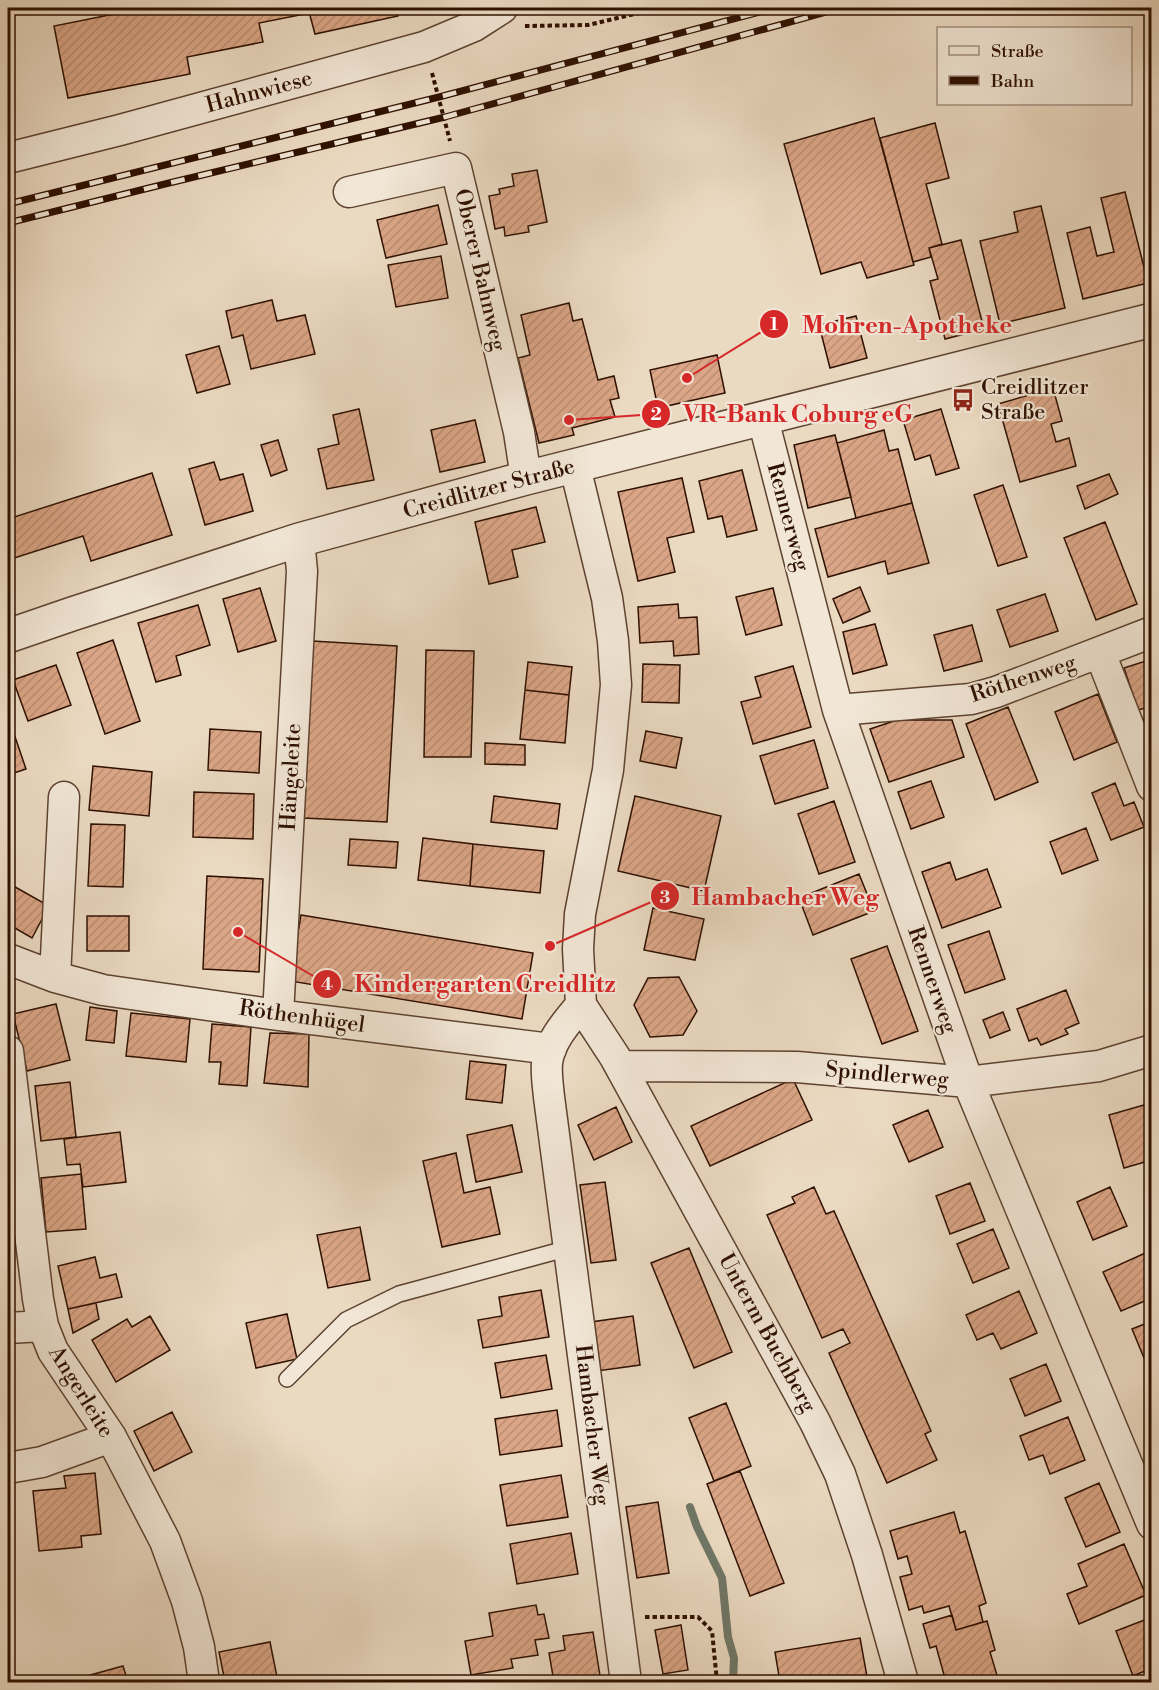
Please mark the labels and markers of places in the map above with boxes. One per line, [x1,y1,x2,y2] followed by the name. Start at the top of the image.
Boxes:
[759,303,1024,345] callout: Mohren-Apotheke
[981,374,1089,426] place label: Creidlitzer Straße
[950,387,976,413] bus stop icon: Creidlitzer Straße
[641,393,925,435] callout: VR-Bank Coburg eG
[650,875,891,917] callout: Hambacher Weg
[312,963,628,1005] callout: Kindergarten Creidlitz

